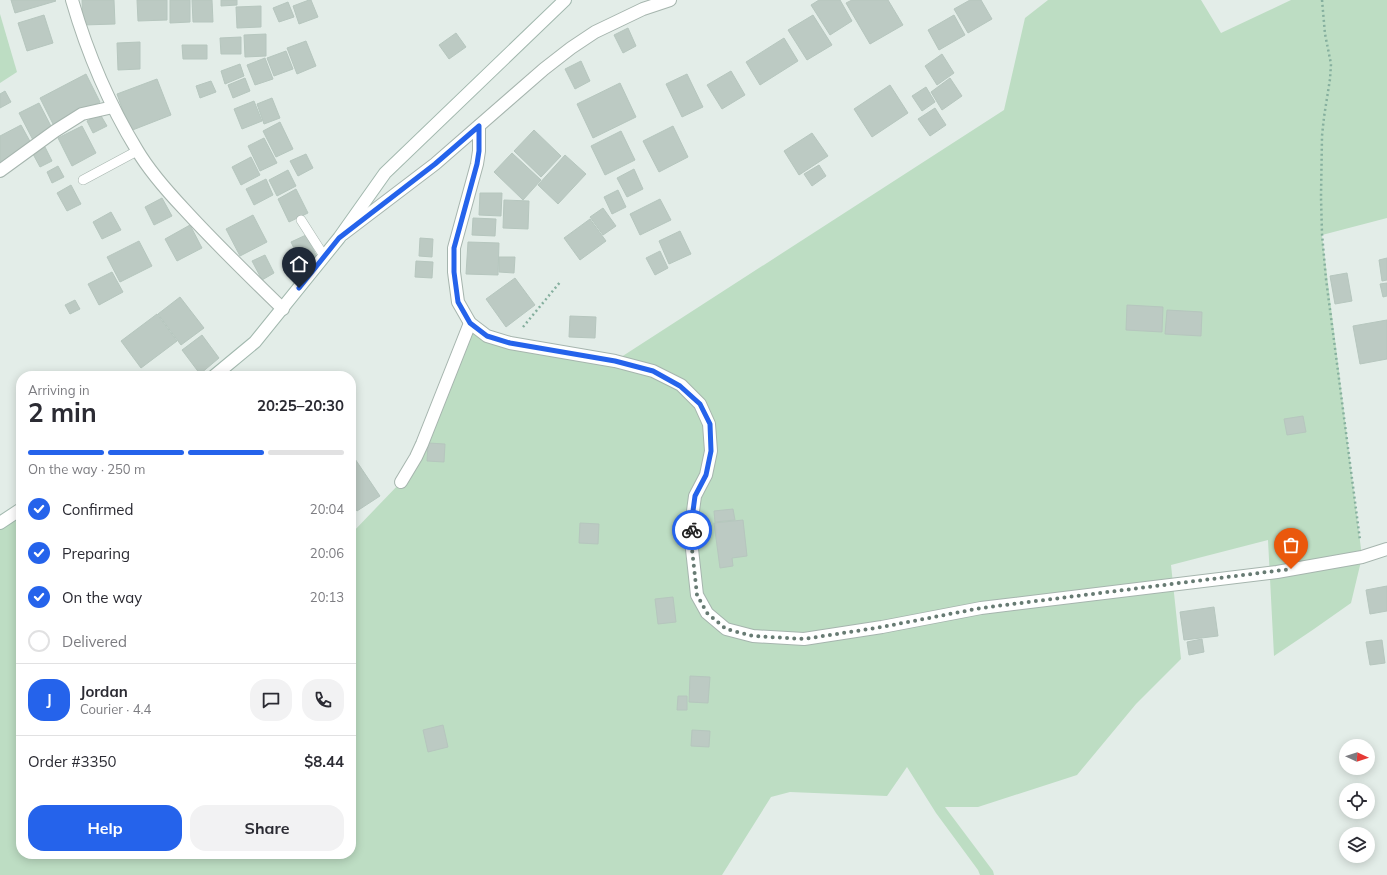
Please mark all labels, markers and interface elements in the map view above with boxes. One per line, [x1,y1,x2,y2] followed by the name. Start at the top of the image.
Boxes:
[282,247,316,288] pin
[288,253,310,275] icon: home
[28,382,90,398] text: Arriving in
[28,396,97,429] text: 2 min
[257,396,344,415] text: 20:25–20:30
[28,461,145,477] text: On the way · 250 m
[28,498,50,520] icon: check
[62,500,133,519] text: Confirmed
[310,501,344,517] text: 20:04
[672,510,712,550] courier
[681,519,703,541] icon: bike
[1274,528,1308,569] pin
[1280,534,1302,556] icon: bag
[28,542,50,564] icon: check
[62,544,130,563] text: Preparing
[310,545,344,561] text: 20:06
[28,586,50,608] icon: check
[62,588,142,607] text: On the way
[310,589,344,605] text: 20:13
[62,632,127,651] text: Delivered
[250,679,292,721] button: chat
[302,679,344,721] button: phone
[80,682,128,701] text: Jordan
[46,690,52,709] text: J
[80,701,151,717] text: Courier · 4.4
[1339,739,1375,775] north arrow
[1339,739,1375,863] map controls
[28,752,116,771] text: Order #3350
[304,752,344,771] text: $8.44
[1339,783,1375,819] button: locate
[28,805,182,851] button: Help
[190,805,344,851] button: Share
[1339,827,1375,863] button: layers

